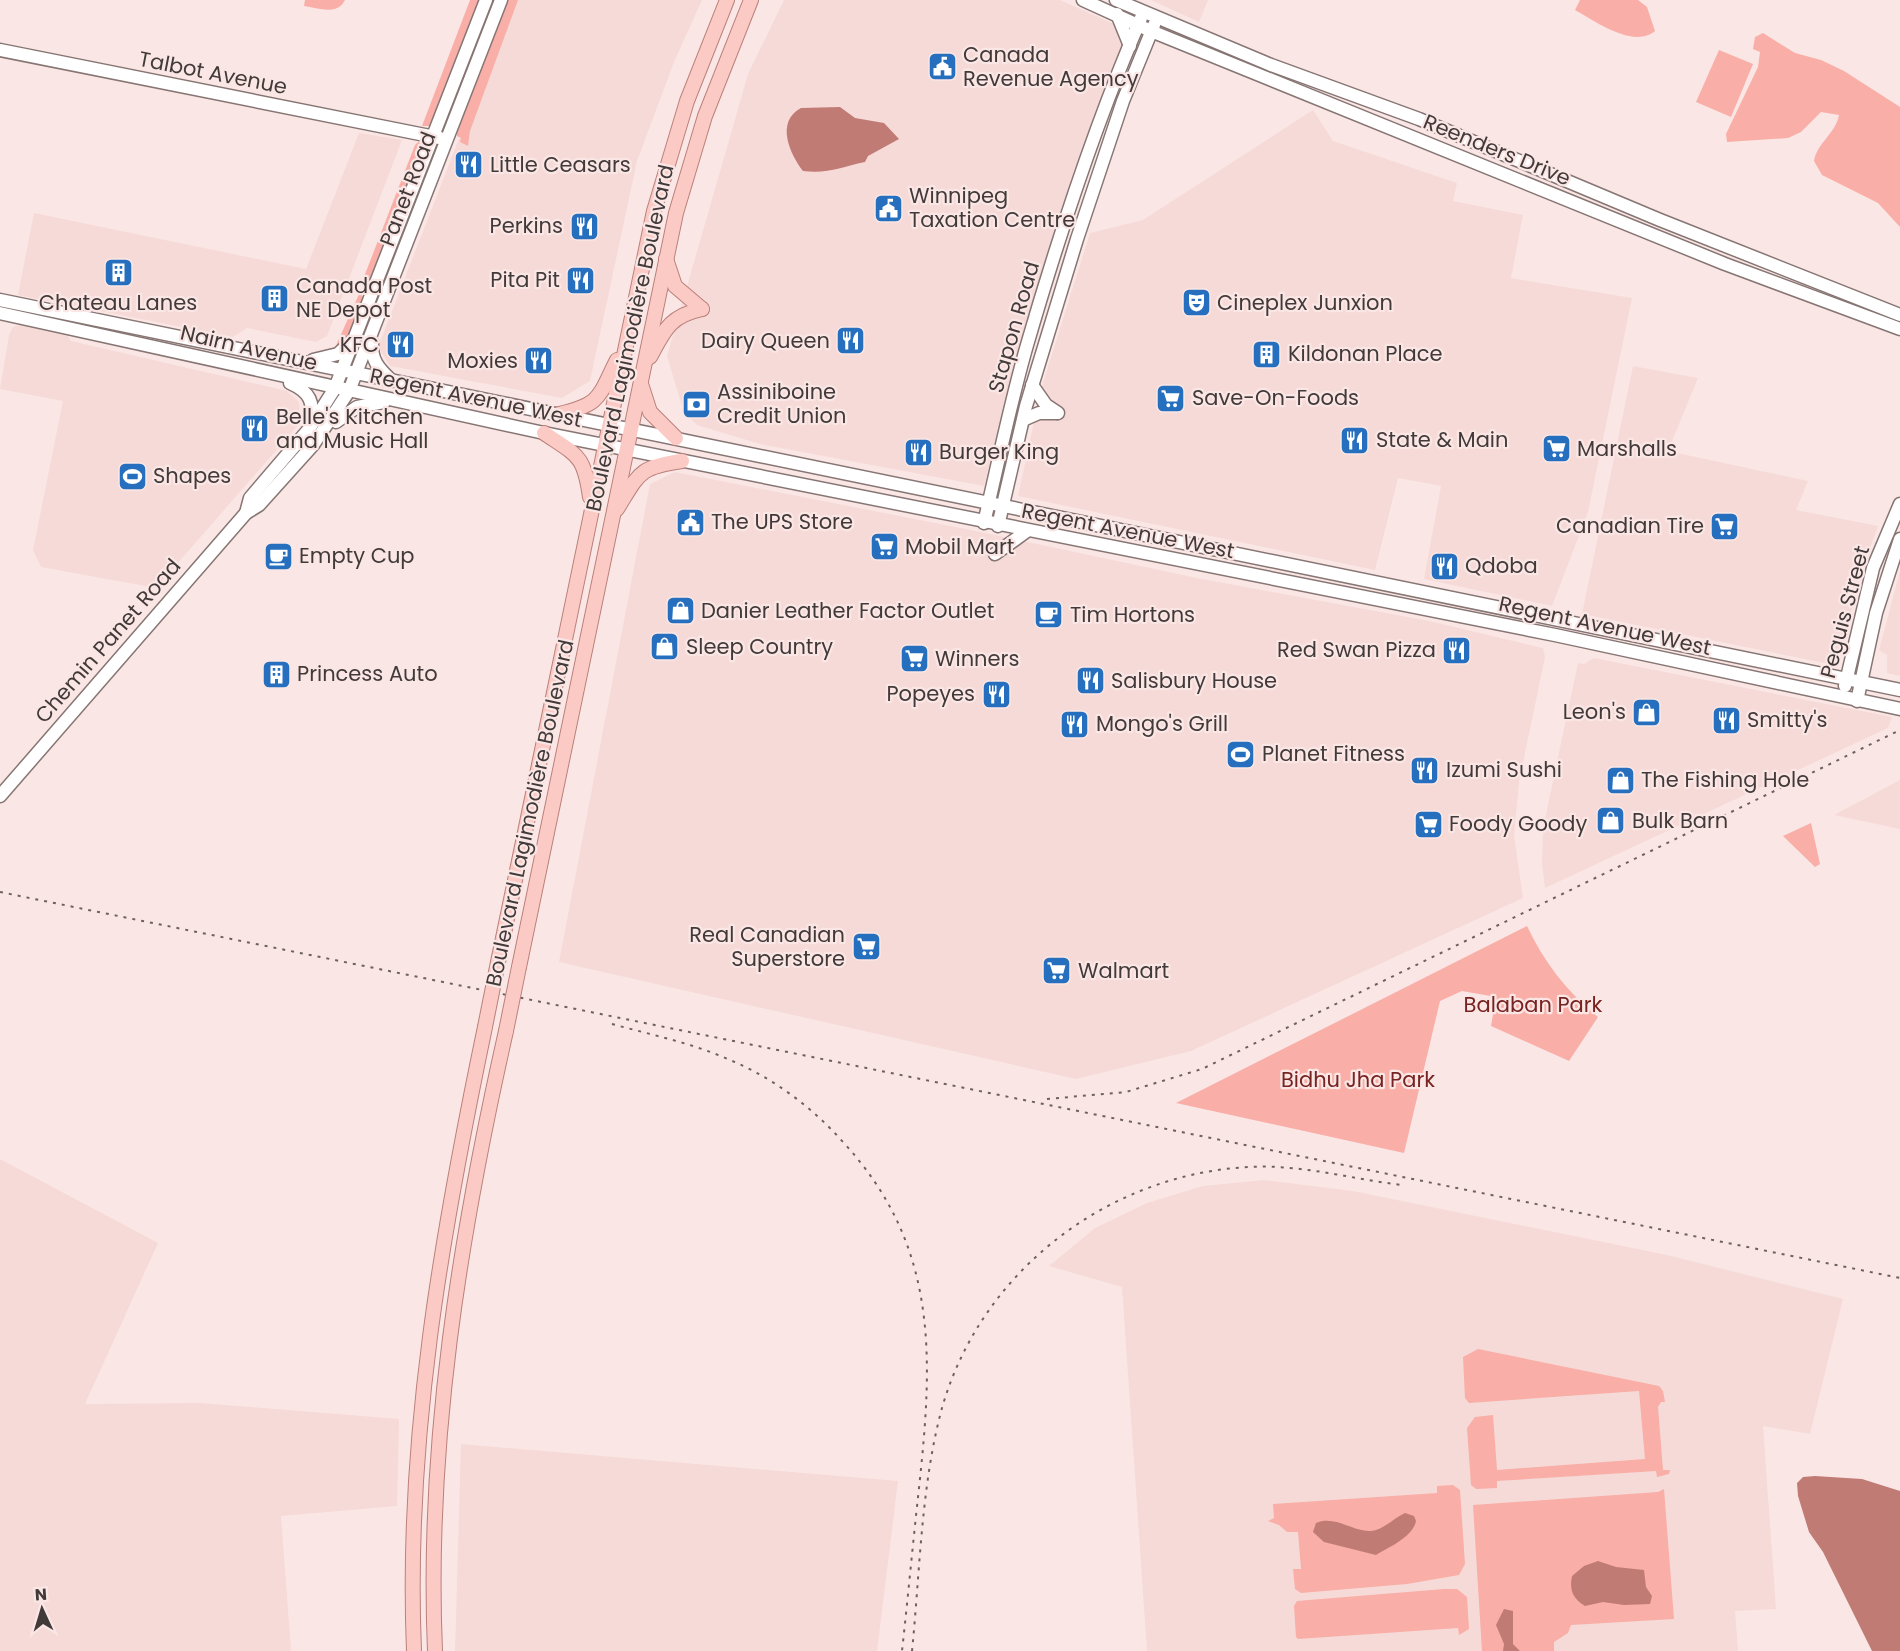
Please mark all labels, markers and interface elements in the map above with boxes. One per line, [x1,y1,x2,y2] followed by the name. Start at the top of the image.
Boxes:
[963,40,1139,93] place label: Canada Revenue Agency
[136,44,290,101] street label: Talbot Avenue
[926,51,958,83] public building icon: Canada Revenue Agency
[1419,107,1575,192] street label: Reenders Drive
[372,127,443,250] street label: Panet Road
[453,149,485,181] restaurant icon: Little Ceasars
[490,150,631,179] place label: Little Ceasars
[579,162,680,514] street label: Boulevard Lagimodière Boulevard
[909,181,1075,234] place label: Winnipeg Taxation Centre
[872,192,904,224] public building icon: Winnipeg Taxation Centre
[568,210,600,242] restaurant icon: Perkins
[490,211,563,240] place label: Perkins
[102,256,134,288] building icon: Chateau Lanes
[981,258,1046,396] street label: Stapon Road
[565,264,597,296] restaurant icon: Pita Pit
[490,265,560,294] place label: Pita Pit
[296,271,432,324] place label: Canada Post NE Depot
[259,282,291,314] building icon: Canada Post NE Depot
[1180,287,1212,319] theatre icon: Cineplex Junxion
[39,288,197,317] place label: Chateau Lanes
[1217,288,1393,317] place label: Cineplex Junxion
[178,318,321,377] street label: Nairn Avenue
[835,325,867,357] restaurant icon: Dairy Queen
[701,326,830,355] place label: Dairy Queen
[384,329,416,361] restaurant icon: KFC
[340,330,379,359] place label: KFC
[1251,338,1283,370] building icon: Kildonan Place
[1288,339,1443,368] place label: Kildonan Place
[523,345,555,377] restaurant icon: Moxies
[447,346,518,375] place label: Moxies
[367,361,585,434] street label: Regent Avenue West
[717,377,846,430] place label: Assiniboine Credit Union
[1155,382,1187,414] supermarket icon: Save-On-Foods
[1192,383,1359,412] place label: Save-On-Foods
[680,388,712,420] bank icon: Assiniboine Credit Union
[276,402,429,455] place label: Belle's Kitchen and Music Hall
[239,413,271,445] restaurant icon: Belle's Kitchen and Music Hall
[1339,424,1371,456] restaurant icon: State & Main
[1376,425,1508,454] place label: State & Main
[1540,433,1572,465] supermarket icon: Marshalls
[1577,434,1677,463] place label: Marshalls
[902,436,934,468] restaurant icon: Burger King
[939,437,1059,466] place label: Burger King
[116,460,148,492] sports icon: Shapes
[153,461,231,490] place label: Shapes
[1019,496,1237,565] street label: Regent Avenue West
[674,506,706,538] public building icon: The UPS Store
[711,507,853,536] place label: The UPS Store
[1709,510,1741,542] supermarket icon: Canadian Tire
[1556,511,1704,540] place label: Canadian Tire
[868,531,900,563] supermarket icon: Mobil Mart
[905,532,1014,561] place label: Mobil Mart
[262,540,294,572] cafe icon: Empty Cup
[299,541,415,570] place label: Empty Cup
[1813,542,1876,681] street label: Peguis Street
[1428,550,1460,582] restaurant icon: Qdoba
[1465,551,1538,580] place label: Qdoba
[28,552,187,729] street label: Chemin Panet Road
[1496,589,1714,662] street label: Regent Avenue West
[664,595,696,627] shop icon: Danier Leather Factor Outlet
[701,596,994,625] place label: Danier Leather Factor Outlet
[1033,599,1065,631] cafe icon: Tim Hortons
[1070,600,1195,629] place label: Tim Hortons
[649,631,681,663] shop icon: Sleep Country
[686,632,833,661] place label: Sleep Country
[1441,634,1473,666] restaurant icon: Red Swan Pizza
[1277,635,1436,664] place label: Red Swan Pizza
[479,637,580,989] street label: Boulevard Lagimodière Boulevard
[898,643,930,675] supermarket icon: Winners
[935,644,1019,673] place label: Winners
[260,658,292,690] building icon: Princess Auto
[297,659,438,688] place label: Princess Auto
[1074,665,1106,697] restaurant icon: Salisbury House
[1111,666,1277,695] place label: Salisbury House
[980,678,1012,710] restaurant icon: Popeyes
[886,679,975,708] place label: Popeyes
[1631,696,1663,728] shop icon: Leon's
[1563,697,1626,726] place label: Leon's
[1710,704,1742,736] restaurant icon: Smitty's
[1747,705,1828,734] place label: Smitty's
[1059,708,1091,740] restaurant icon: Mongo's Grill
[1096,709,1228,738] place label: Mongo's Grill
[1225,738,1257,770] sports icon: Planet Fitness
[1262,739,1405,768] place label: Planet Fitness
[1409,754,1441,786] restaurant icon: Izumi Sushi
[1446,755,1562,784] place label: Izumi Sushi
[1604,764,1636,796] shop icon: The Fishing Hole
[1641,765,1809,794] place label: The Fishing Hole
[1595,805,1627,837] shop icon: Bulk Barn
[1632,806,1728,835] place label: Bulk Barn
[1412,808,1444,840] supermarket icon: Foody Goody
[1449,809,1588,838] place label: Foody Goody
[689,920,845,973] place label: Real Canadian Superstore
[850,931,882,963] supermarket icon: Real Canadian Superstore
[1041,955,1073,987] supermarket icon: Walmart
[1078,956,1169,985] place label: Walmart
[1464,990,1603,1019] park label: Balaban Park
[1281,1065,1435,1094] park label: Bidhu Jha Park
[12,1579,72,1639] north arrow
[34,1583,48,1606] text: N

